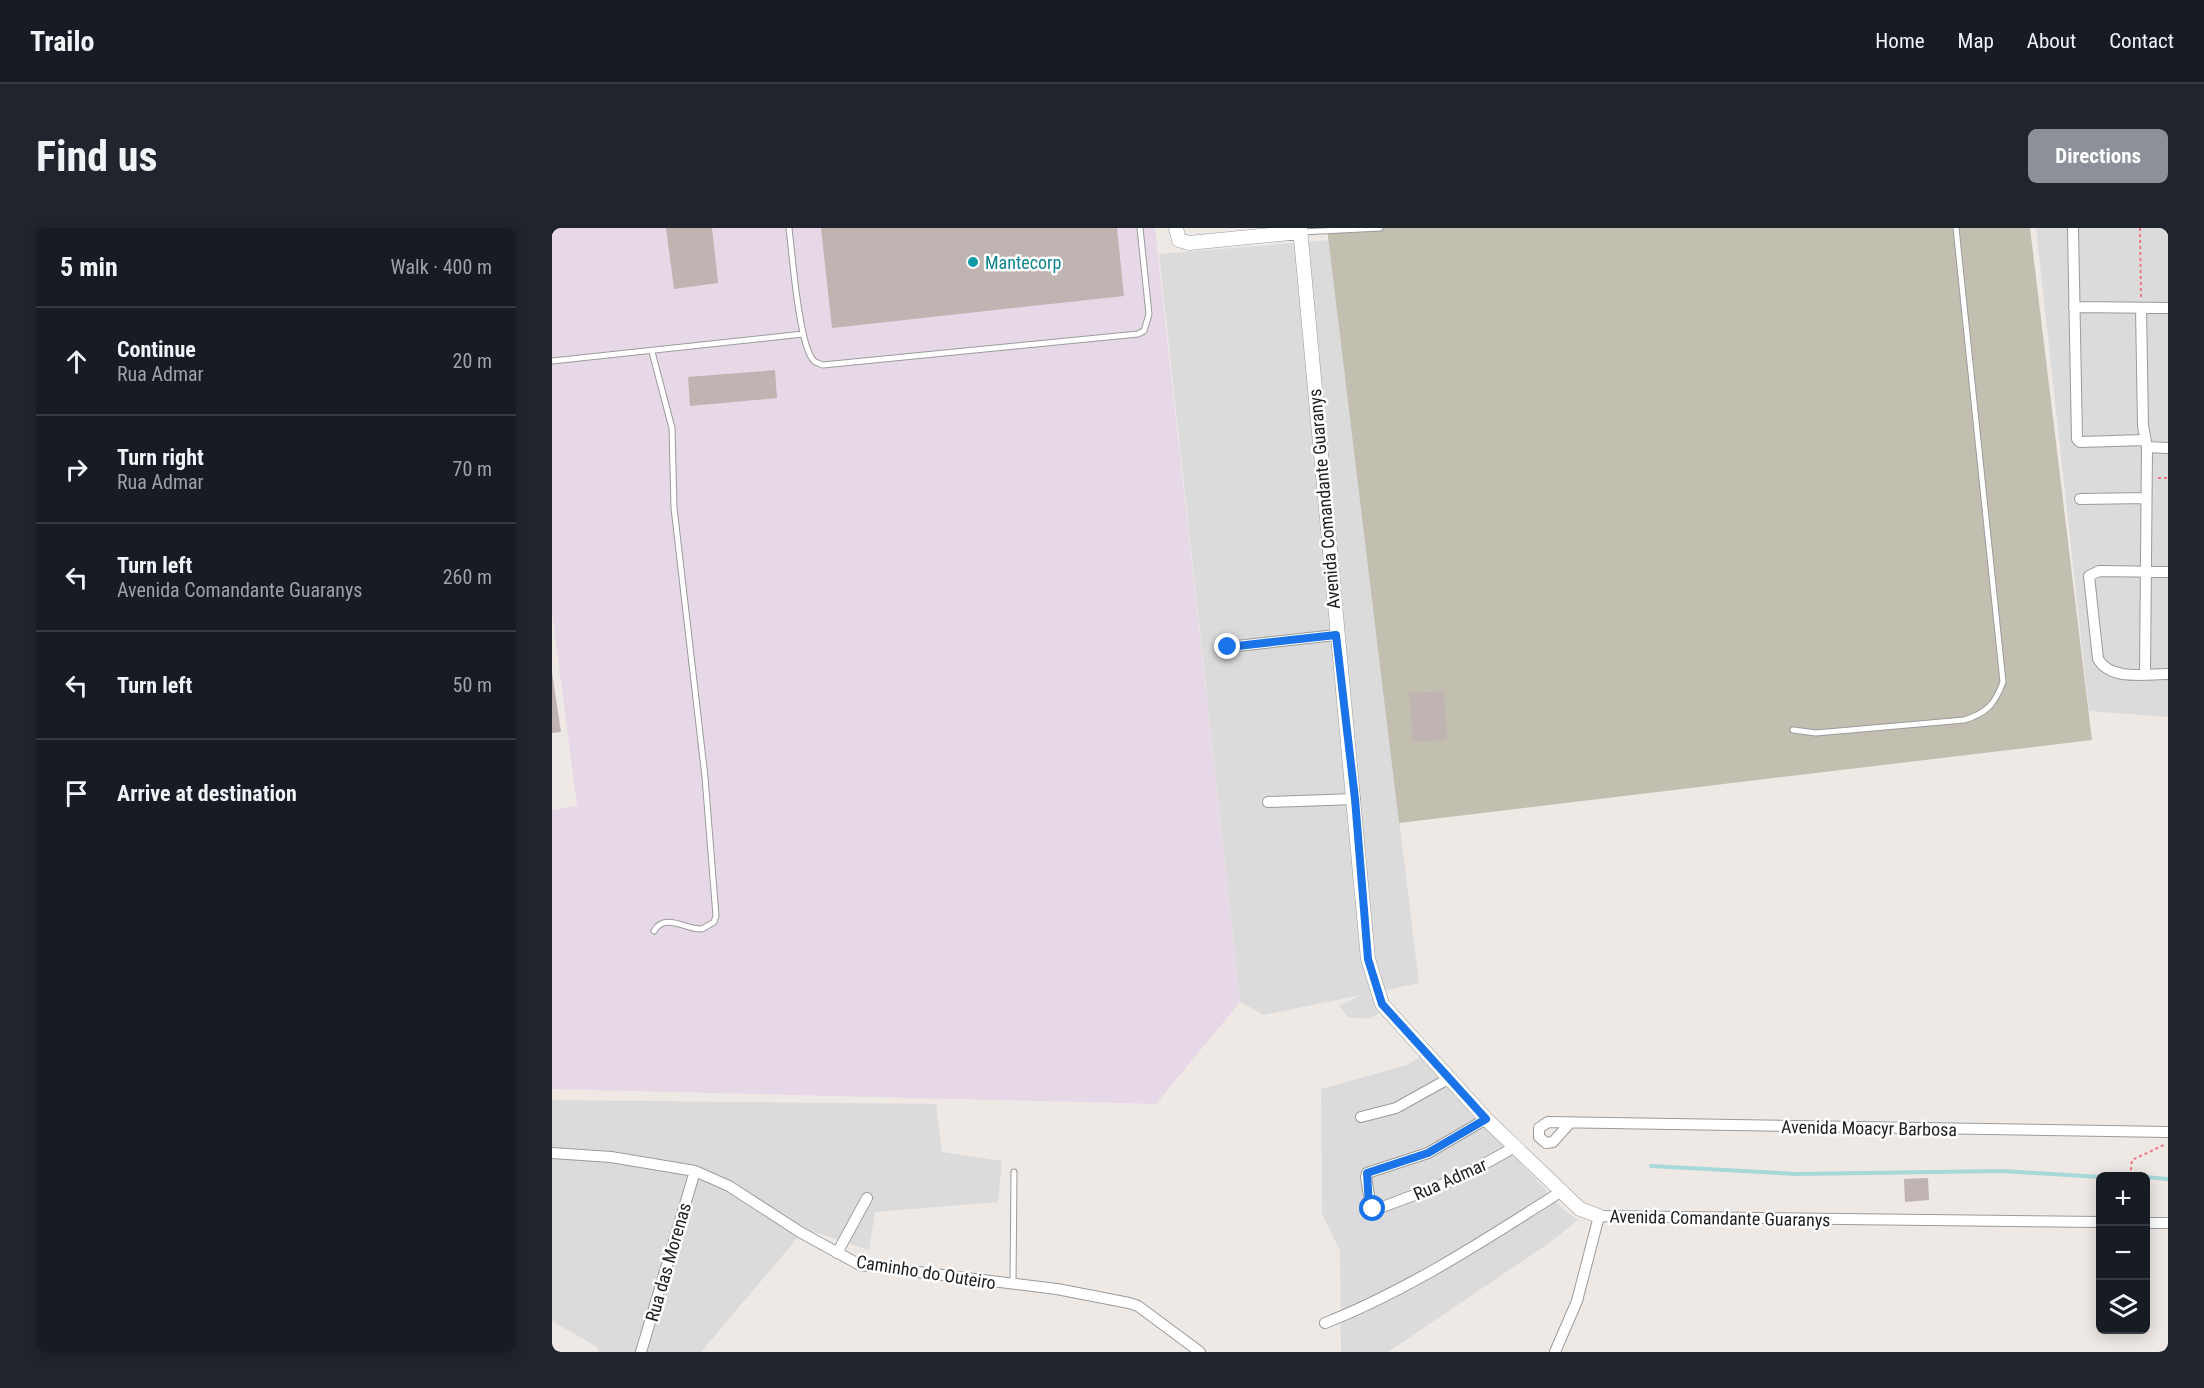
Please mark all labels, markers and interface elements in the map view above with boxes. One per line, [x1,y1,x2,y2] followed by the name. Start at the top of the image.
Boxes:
[30,25,94,58] text: Trailo
[1875,29,1925,53] text: Home
[1958,29,1994,53] text: Map
[2027,29,2076,53] text: About
[2109,29,2174,53] text: Contact
[2028,129,2168,183] button: Directions
[36,132,157,181] text: Find us
[60,252,118,282] text: 5 min
[985,252,1062,273] place label: Mantecorp
[391,255,492,279] text: Walk · 400 m
[966,255,980,269] marker: Mantecorp
[117,337,196,362] text: Continue
[60,345,93,378] icon: ahead
[453,349,492,373] text: 20 m
[117,362,204,386] text: Rua Admar
[1304,388,1344,610] street label: Avenida Comandante Guaranys
[117,445,204,470] text: Turn right
[60,453,93,486] icon: right
[453,457,492,481] text: 70 m
[117,470,204,494] text: Rua Admar
[117,553,192,578] text: Turn left
[60,561,93,594] icon: left
[443,565,492,589] text: 260 m
[117,578,362,602] text: Avenida Comandante Guaranys
[1214,633,1240,659] route end
[60,669,93,702] icon: left
[117,673,192,698] text: Turn left
[453,673,492,697] text: 50 m
[60,777,93,810] icon: arrive
[117,781,297,806] text: Arrive at destination
[1781,1116,1957,1140] street label: Avenida Moacyr Barbosa
[1410,1153,1490,1204] street label: Rua Admar
[2096,1172,2150,1334] map controls
[2096,1172,2150,1226] button: +
[1359,1195,1385,1221] route start
[641,1200,695,1324] street label: Rua das Morenas
[1609,1206,1831,1230] street label: Avenida Comandante Guaranys
[2096,1226,2150,1280] button: −
[855,1251,997,1293] street label: Caminho do Outeiro
[2096,1280,2150,1334] button: layers

